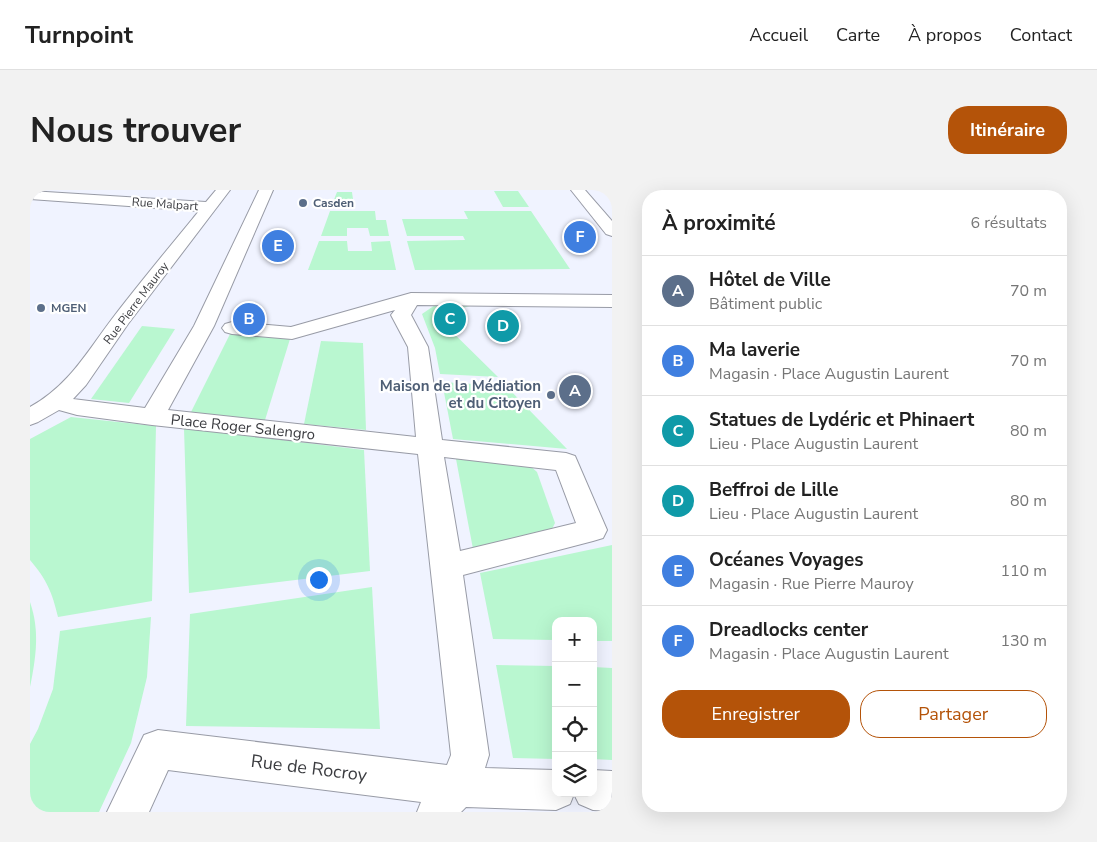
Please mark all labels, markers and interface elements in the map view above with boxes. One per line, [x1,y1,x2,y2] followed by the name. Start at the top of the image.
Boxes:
[25,19,133,51] text: Turnpoint
[749,23,808,47] text: Accueil
[836,23,880,47] text: Carte
[908,23,982,47] text: À propos
[1010,23,1072,47] text: Contact
[948,106,1067,154] button: Itinéraire
[30,107,241,154] text: Nous trouver
[131,194,200,214] street label: Rue Malpart
[313,195,354,211] place label: Casden
[297,197,309,209] marker: Casden
[662,209,776,237] text: À proximité
[971,212,1047,234] text: 6 résultats
[564,218,596,256] pin: F
[262,227,294,265] pin: E
[100,258,173,347] street label: Rue Pierre Mauroy
[709,267,831,293] text: Hôtel de Ville
[672,280,684,302] text: A
[1010,280,1047,302] text: 70 m
[709,293,822,315] text: Bâtiment public
[51,300,86,316] place label: MGEN
[233,300,265,338] pin: B
[434,300,466,338] pin: C
[35,302,47,314] marker: MGEN
[487,307,519,345] pin: D
[709,337,800,363] text: Ma laverie
[672,350,684,372] text: B
[1010,350,1047,372] text: 70 m
[709,363,949,385] text: Magasin · Place Augustin Laurent
[559,372,591,410] pin: A
[380,376,541,413] place label: Maison de la Médiation et du Citoyen
[545,389,557,401] marker: Maison de la Médiation et du Citoyen
[709,407,974,433] text: Statues de Lydéric et Phinaert
[170,409,316,445] street label: Place Roger Salengro
[673,420,683,442] text: C
[1010,420,1047,442] text: 80 m
[709,433,918,455] text: Lieu · Place Augustin Laurent
[709,477,839,503] text: Beffroi de Lille
[672,490,684,512] text: D
[1010,490,1047,512] text: 80 m
[709,503,918,525] text: Lieu · Place Augustin Laurent
[709,547,864,573] text: Océanes Voyages
[673,560,683,582] text: E
[1000,560,1047,582] text: 110 m
[306,567,332,593] your location
[709,573,914,595] text: Magasin · Rue Pierre Mauroy
[552,617,597,797] map controls
[552,617,597,662] button: +
[709,617,868,643] text: Dreadlocks center
[674,630,683,652] text: F
[1000,630,1047,652] text: 130 m
[709,643,949,665] text: Magasin · Place Augustin Laurent
[552,662,597,707] button: −
[662,690,850,738] button: Enregistrer
[860,690,1047,738] button: Partager
[552,707,597,752] button: locate
[250,749,369,787] street label: Rue de Rocroy
[552,752,597,797] button: layers

